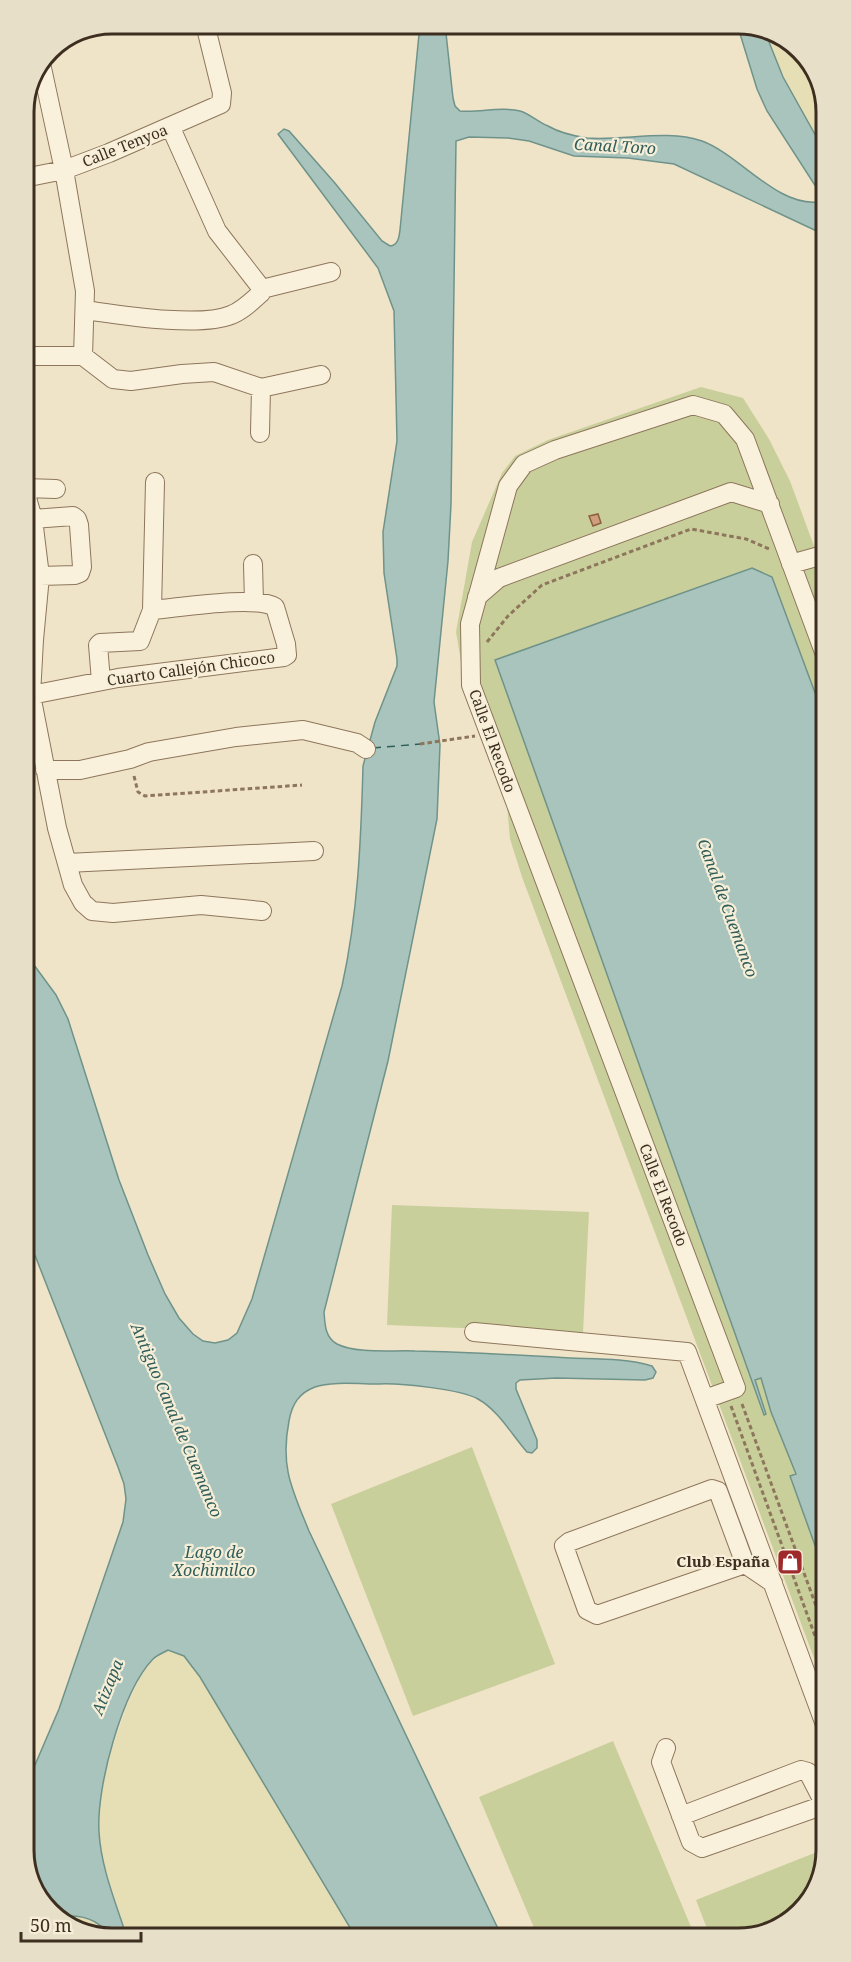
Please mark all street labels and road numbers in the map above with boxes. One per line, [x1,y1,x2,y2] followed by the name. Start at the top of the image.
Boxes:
[79,119,170,171] street label: Calle Tenyoa
[106,646,276,690] street label: Cuarto Callejón Chicoco
[465,686,521,795] street label: Calle El Recodo
[635,1140,693,1249] street label: Calle El Recodo

